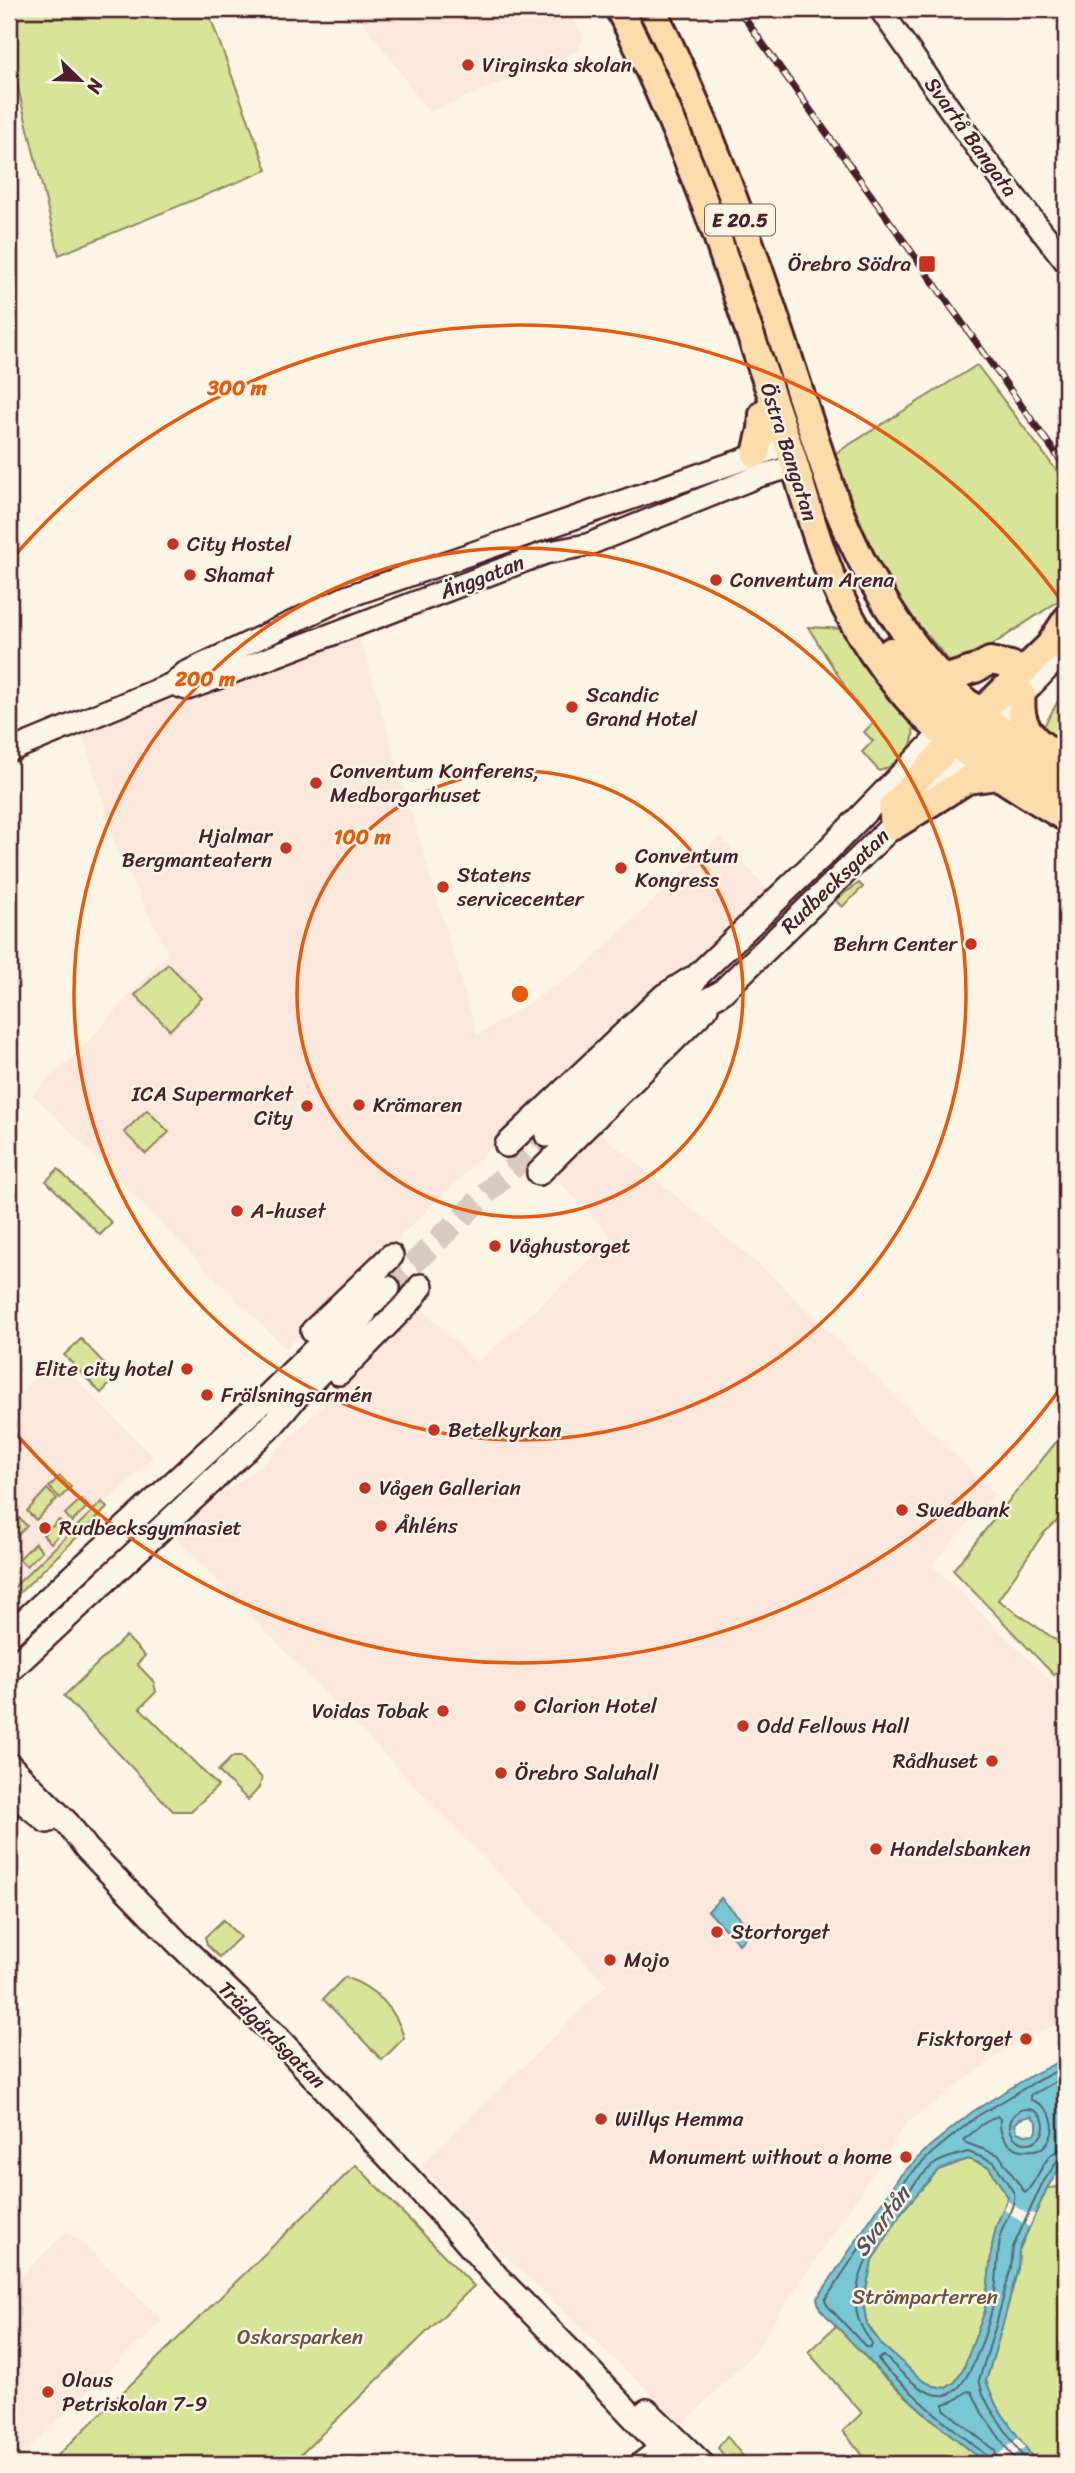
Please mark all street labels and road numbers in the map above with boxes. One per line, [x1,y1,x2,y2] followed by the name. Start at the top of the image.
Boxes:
[914,68,1028,206] street label: Svartå Bangata
[705,204,775,235] road number: E 20.5
[749,378,829,526] street label: Östra Bangatan
[433,544,530,611] street label: Änggatan
[771,819,899,943] street label: Rudbecksgatan
[208,1971,336,2099] street label: Trädgårdsgatan

